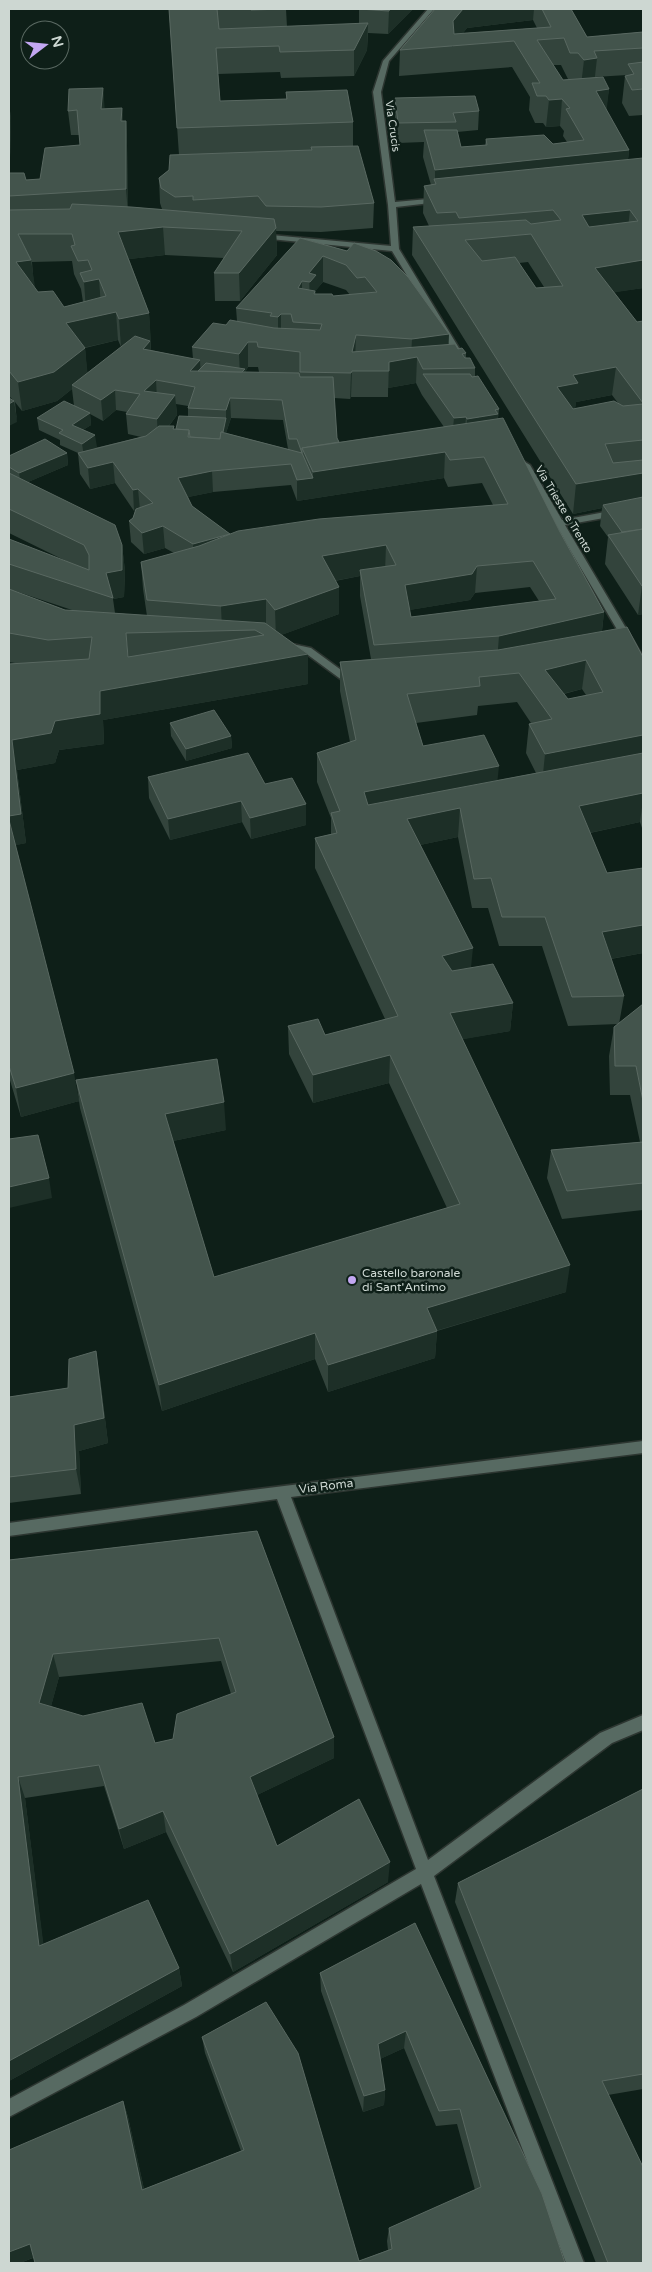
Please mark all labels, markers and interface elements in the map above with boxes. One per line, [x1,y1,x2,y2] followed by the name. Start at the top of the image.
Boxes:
[20,20,70,70] north arrow
[47,34,67,49] text: N
[382,100,403,153] street label: Via Crucis
[532,463,595,556] street label: Via Trieste e Trento
[362,1266,461,1294] place label: Castello baronale di Sant'Antimo
[346,1274,358,1286] marker: Castello baronale di Sant'Antimo
[298,1476,354,1496] street label: Via Roma

